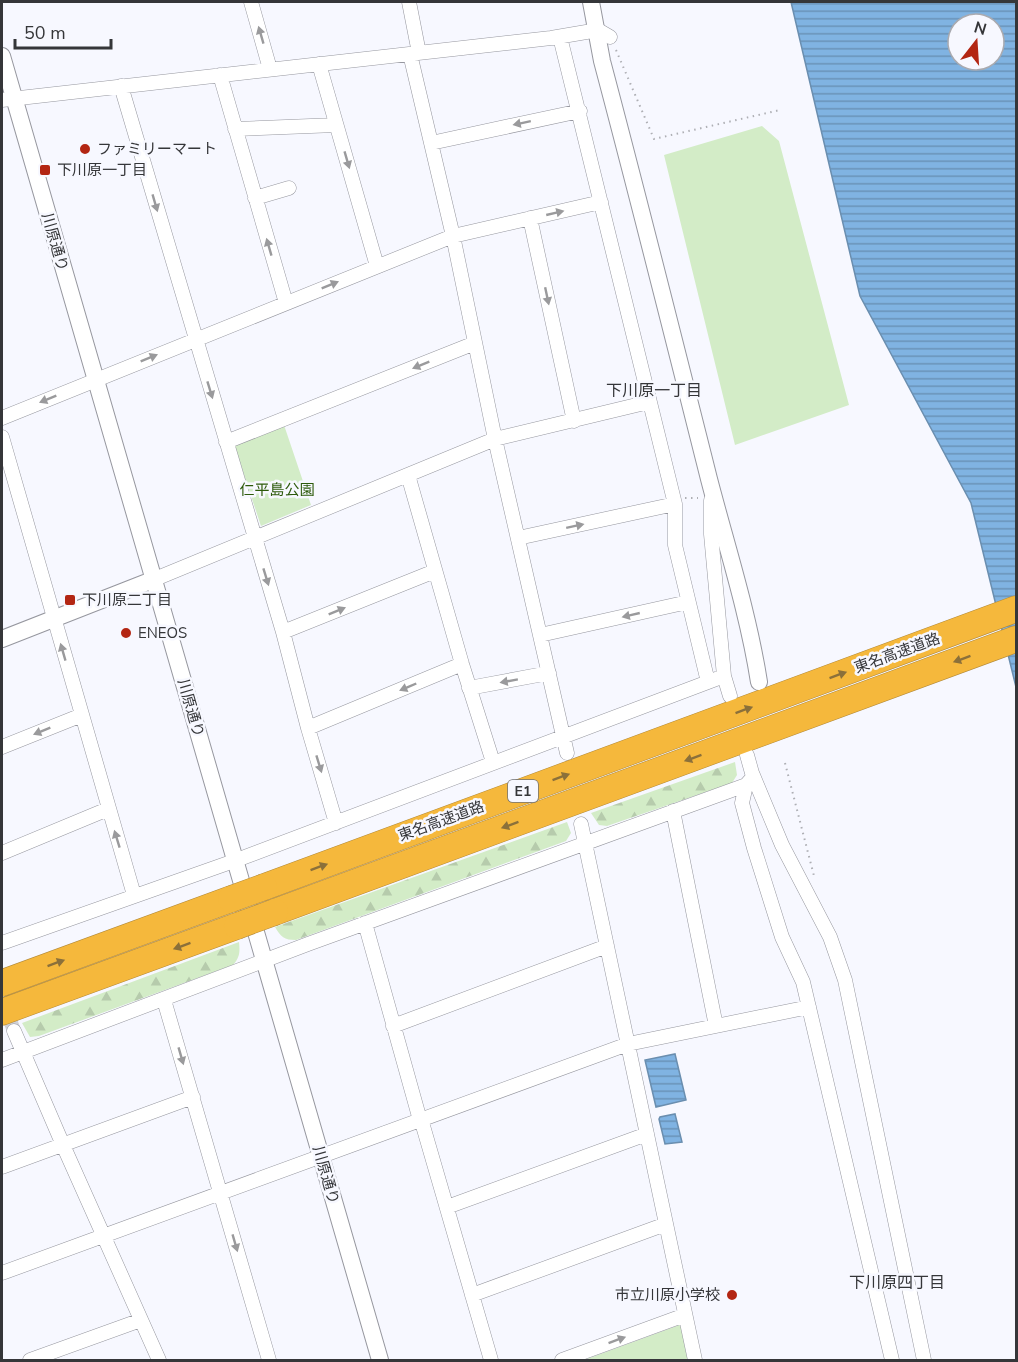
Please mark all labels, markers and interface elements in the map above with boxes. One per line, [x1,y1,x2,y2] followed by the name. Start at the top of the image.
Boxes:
[15,12,111,50] scale bar
[946,12,1006,72] north arrow
[971,16,989,41] text: N
[24,21,66,45] text: 50 m
[256,26,265,44] one-way arrow
[513,119,532,129] one-way arrow
[97,139,217,159] place label: ファミリーマート
[78,142,92,156] marker: ファミリーマート
[343,152,352,170] one-way arrow
[57,160,147,180] place label: 下川原一丁目
[38,163,52,177] marker: 下川原一丁目
[151,194,160,212] one-way arrow
[546,207,564,217] one-way arrow
[37,210,73,274] street label: 川原通り
[264,237,273,255] one-way arrow
[321,280,339,289] one-way arrow
[543,287,552,306] one-way arrow
[141,353,159,363] one-way arrow
[412,360,430,370] one-way arrow
[606,380,702,402] district label: 下川原一丁目
[206,381,215,399] one-way arrow
[39,394,57,404] one-way arrow
[239,480,315,500] park label: 仁平島公園
[566,521,585,530] one-way arrow
[262,568,271,586] one-way arrow
[82,590,172,610] place label: 下川原二丁目
[63,593,77,607] marker: 下川原二丁目
[328,606,346,615] one-way arrow
[621,610,640,620] one-way arrow
[138,623,187,643] place label: ENEOS
[119,626,133,640] marker: ENEOS
[851,628,943,678] street label: 東名高速道路
[58,642,67,660] one-way arrow
[952,655,970,665] one-way arrow
[829,670,847,680] one-way arrow
[173,676,209,740] street label: 川原通り
[499,677,518,686] one-way arrow
[398,682,416,692] one-way arrow
[735,704,753,714] one-way arrow
[32,726,50,736] one-way arrow
[684,754,702,764] one-way arrow
[315,755,324,773] one-way arrow
[552,772,570,782] one-way arrow
[508,780,538,802] road number: E1
[395,796,487,846] street label: 東名高速道路
[501,821,519,831] one-way arrow
[112,830,121,848] one-way arrow
[310,861,328,871] one-way arrow
[173,942,191,951] one-way arrow
[48,958,66,968] one-way arrow
[177,1047,186,1065] one-way arrow
[308,1143,344,1207] street label: 川原通り
[231,1234,240,1252] one-way arrow
[849,1272,945,1294] district label: 下川原四丁目
[615,1285,720,1305] place label: 市立川原小学校
[725,1288,739,1302] marker: 市立川原小学校
[608,1335,626,1345] one-way arrow

